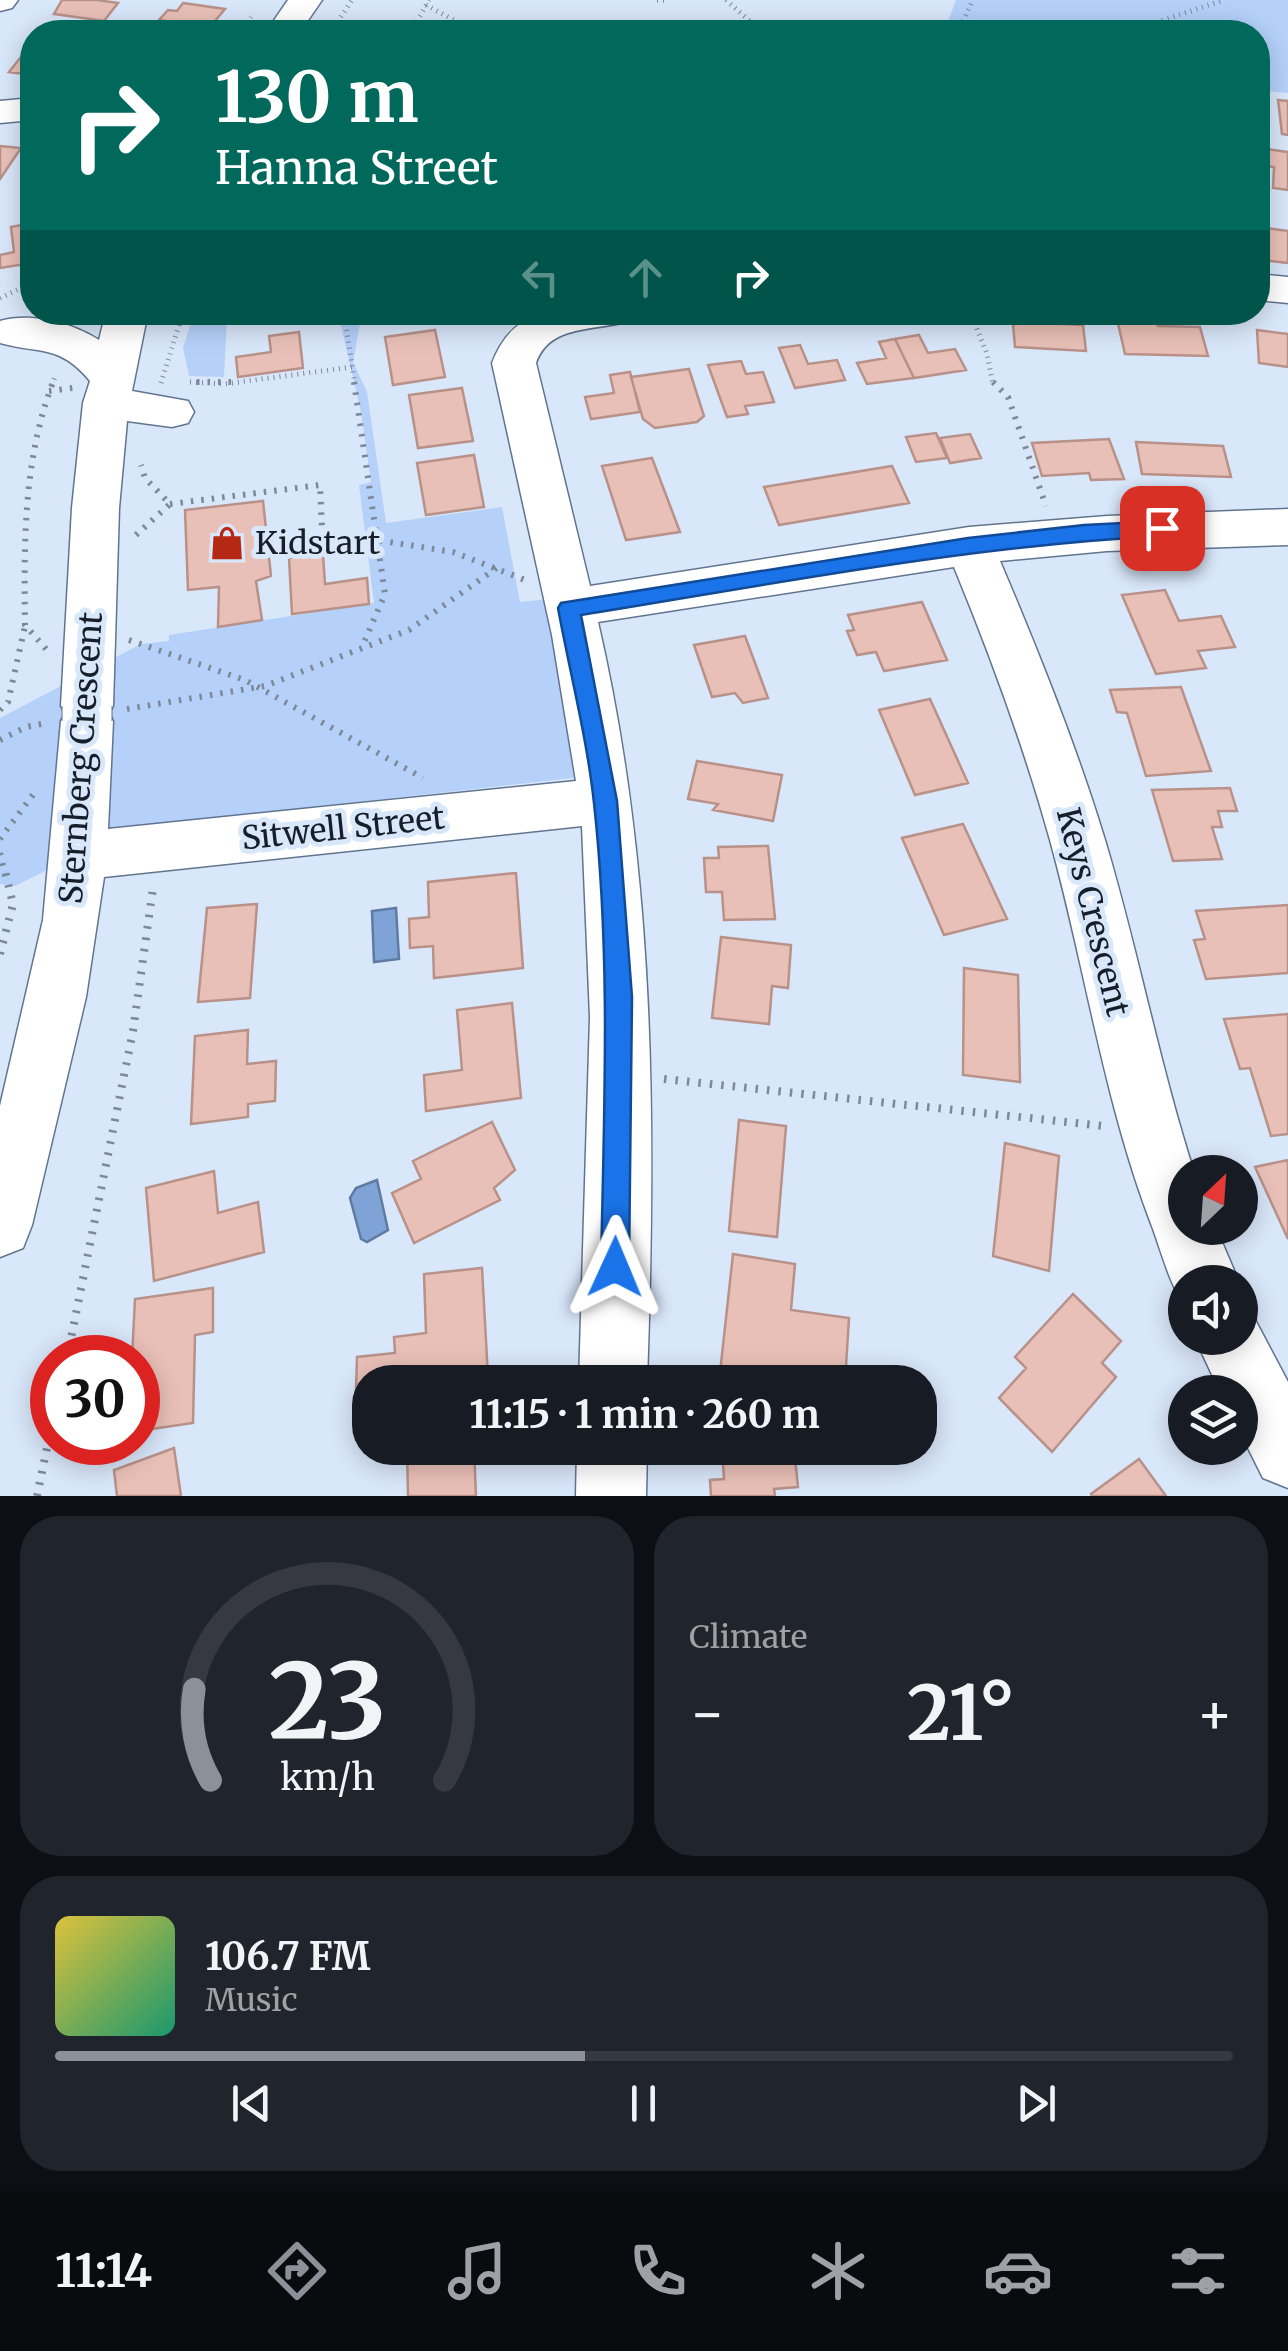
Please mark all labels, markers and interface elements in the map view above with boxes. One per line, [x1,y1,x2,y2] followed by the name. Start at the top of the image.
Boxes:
[215,53,419,141] text: 130 m
[50,60,180,190] icon: right
[215,140,498,196] text: Hanna Street
[513,250,568,305] icon: left
[618,250,673,305] icon: ahead
[723,250,778,305] icon: right
[1120,486,1205,571] pin
[1135,501,1190,556] icon: arrive
[255,523,381,563] place label: Kidstart
[208,524,246,562] shop icon: Kidstart
[51,610,111,905] street label: Sternberg Crescent
[239,797,447,859] street label: Sitwell Street
[1048,804,1138,1021] street label: Keys Crescent
[1168,1155,1258,1245] north arrow
[1168,1155,1258,1465] map controls
[563,1215,667,1319] position arrow
[1168,1265,1258,1355] button: sound
[30,1335,160,1465] speed limit sign: 30
[1168,1375,1258,1465] button: layers
[469,1391,820,1438] text: 11:15 · 1 min · 260 m
[689,1617,807,1657] text: Climate
[268,1636,386,1766] text: 23
[907,1666,1015,1760] text: 21°
[689,1679,726,1748] text: −
[1196,1679,1233,1748] text: +
[280,1755,374,1800] text: km/h
[205,1933,371,1980] text: 106.7 FM
[205,1980,298,2020] text: Music
[224,2076,279,2131] icon: previous
[616,2076,671,2131] icon: pause
[1009,2076,1064,2131] icon: next
[262,2236,332,2306] icon: directions
[442,2236,512,2306] icon: music
[623,2236,693,2306] icon: phone
[803,2236,873,2306] icon: climate
[983,2236,1053,2306] icon: car
[1163,2236,1233,2306] icon: filters
[55,2243,152,2299] text: 11:14

